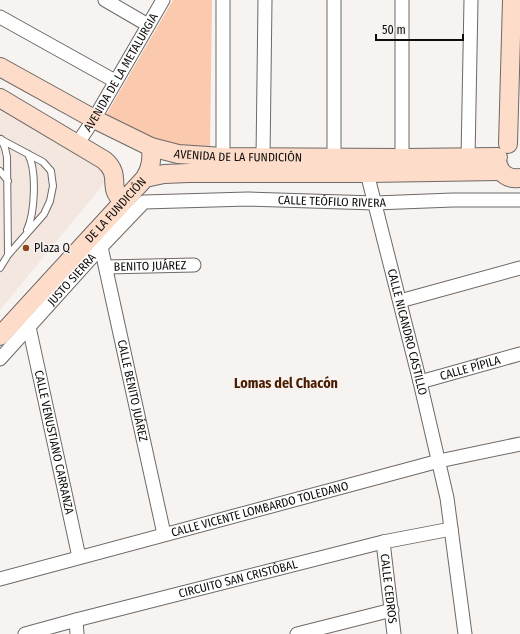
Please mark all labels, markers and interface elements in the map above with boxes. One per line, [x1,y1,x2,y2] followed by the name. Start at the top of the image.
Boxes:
[81,10,161,134] street label: AVENIDA DE LA METALURGIA
[376,16,463,42] scale bar
[382,23,406,37] text: 50 m
[172,146,302,164] street label: AVENIDA DE LA FUNDICIÓN
[82,174,149,246] street label: DE LA FUNDICIÓN
[278,193,387,210] street label: CALLE TEÓFILO RIVERA
[34,241,70,255] place label: Plaza Q
[21,243,31,253] marker: Plaza Q
[44,250,99,309] street label: JUSTO SIERRA
[114,258,187,274] street label: BENITO JUÁREZ
[385,267,430,397] street label: CALLE NICANDRO CASTILLO
[115,338,151,443] street label: CALLE BENITO JUÁREZ
[438,353,503,383] street label: CALLE PÍPILA
[32,369,77,516] street label: CALLE VENUSTIANO CARRANZA
[234,375,338,392] district label: Lomas del Chacón
[170,479,350,540] street label: CALLE VICENTE LOMBARDO TOLEDANO
[377,553,400,624] street label: CALLE CEDROS
[177,557,300,601] street label: CIRCUITO SAN CRISTÓBAL

